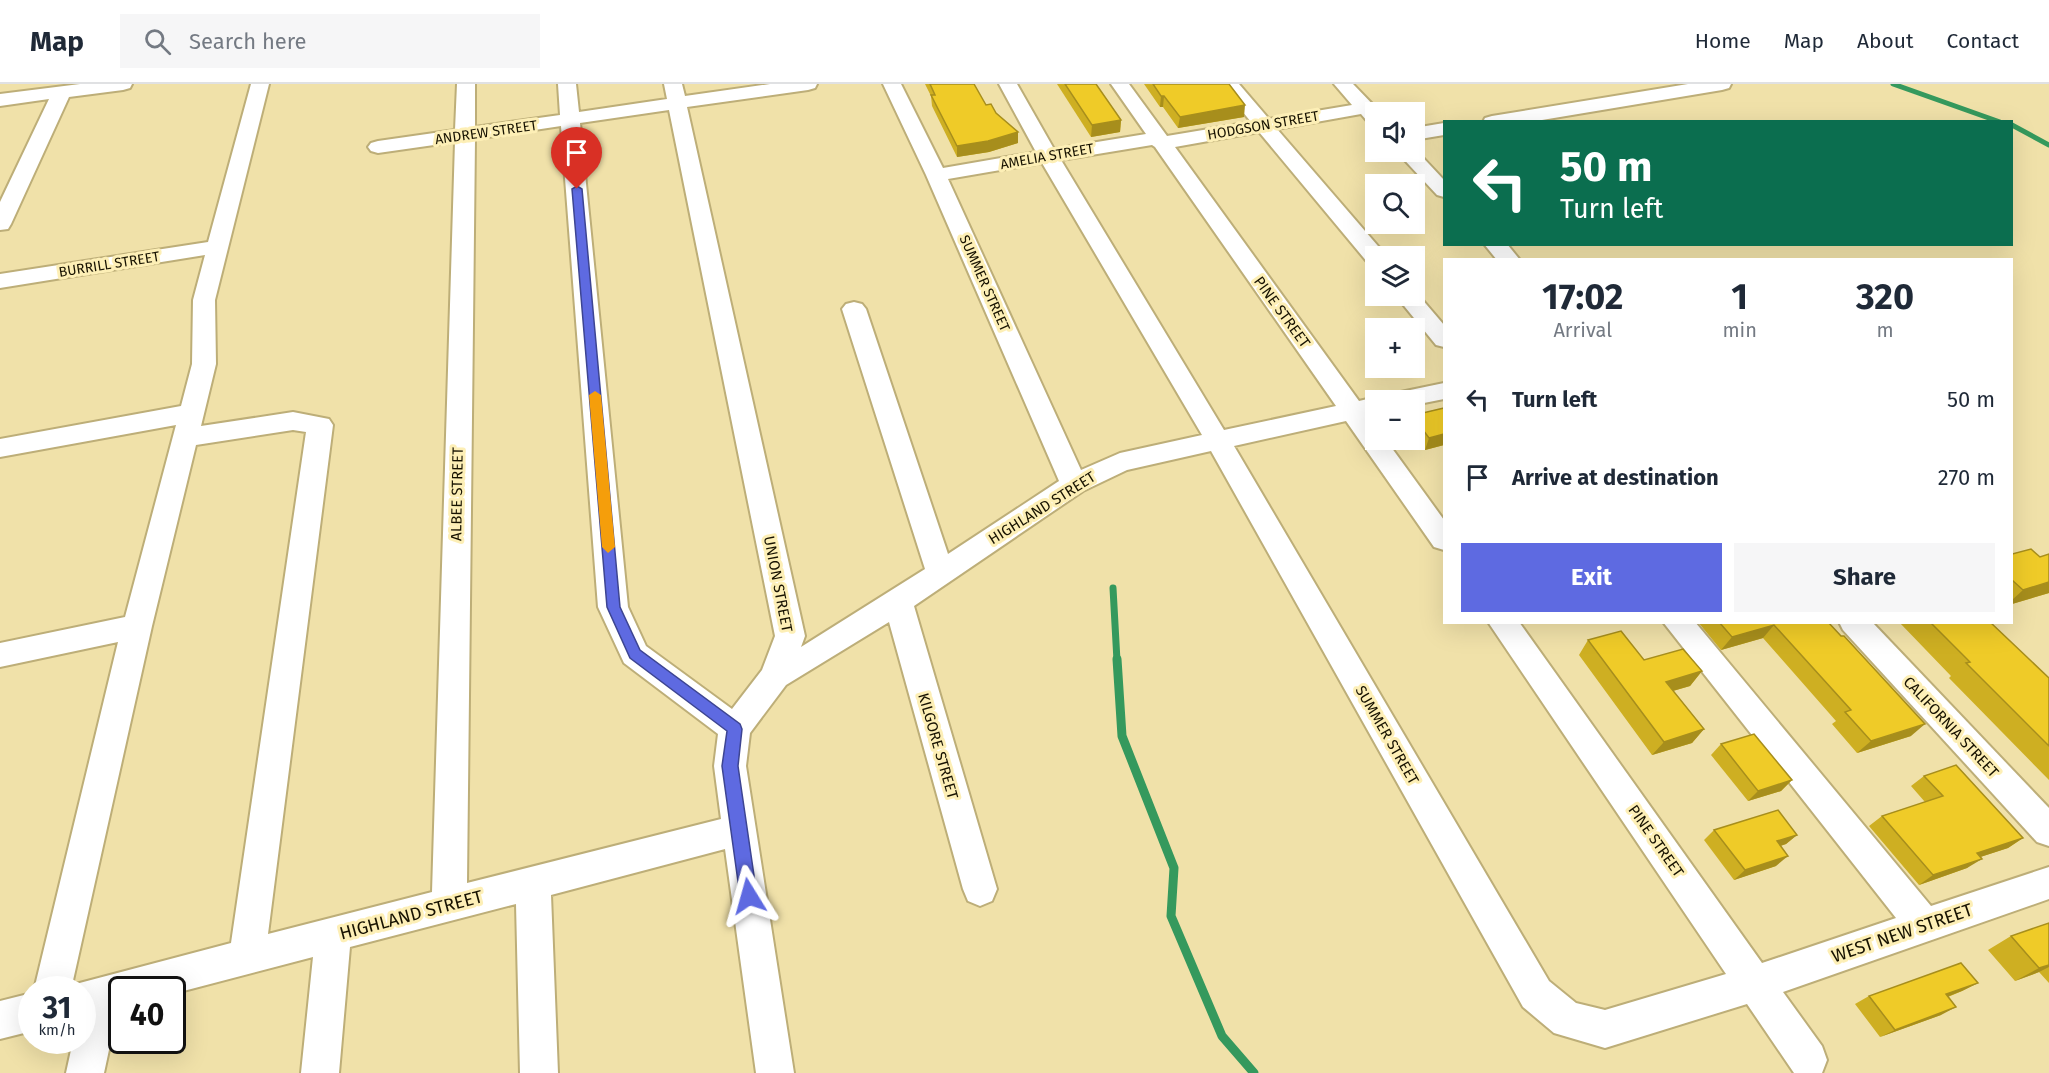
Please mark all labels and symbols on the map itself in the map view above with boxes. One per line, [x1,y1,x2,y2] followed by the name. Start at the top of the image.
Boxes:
[1206,107,1321,144] street label: HODGSON STREET
[434,117,539,148] street label: ANDREW STREET
[551,127,602,189] pin
[999,140,1096,173] street label: AMELIA STREET
[956,232,1014,335] street label: SUMMER STREET
[57,248,161,281] street label: BURRILL STREET
[1250,273,1314,351] street label: PINE STREET
[447,447,467,541] street label: ALBEE STREET
[985,468,1099,548] street label: HIGHLAND STREET
[760,534,796,634] street label: UNION STREET
[1900,673,2002,781] street label: CALIFORNIA STREET
[1351,682,1423,788] street label: SUMMER STREET
[914,691,962,801] street label: KILGORE STREET
[1625,801,1688,881] street label: PINE STREET
[717,864,781,928] position arrow
[337,885,486,945] street label: HIGHLAND STREET
[1829,898,1976,967] street label: WEST NEW STREET
[108,976,186,1054] speed limit sign: 40

